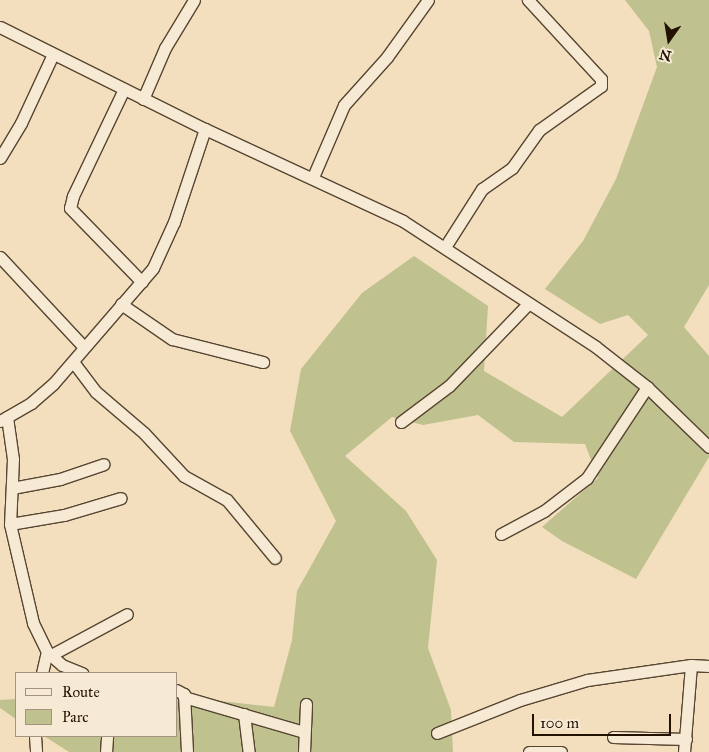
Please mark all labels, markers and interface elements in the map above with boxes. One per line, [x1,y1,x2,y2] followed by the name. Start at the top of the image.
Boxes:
[644,15,694,65] north arrow
[658,45,673,65] text: N
[15,672,178,737] legend
[62,683,100,701] text: Route
[534,704,673,736] scale bar
[62,708,89,726] text: Parc
[540,714,579,732] text: 100 m

